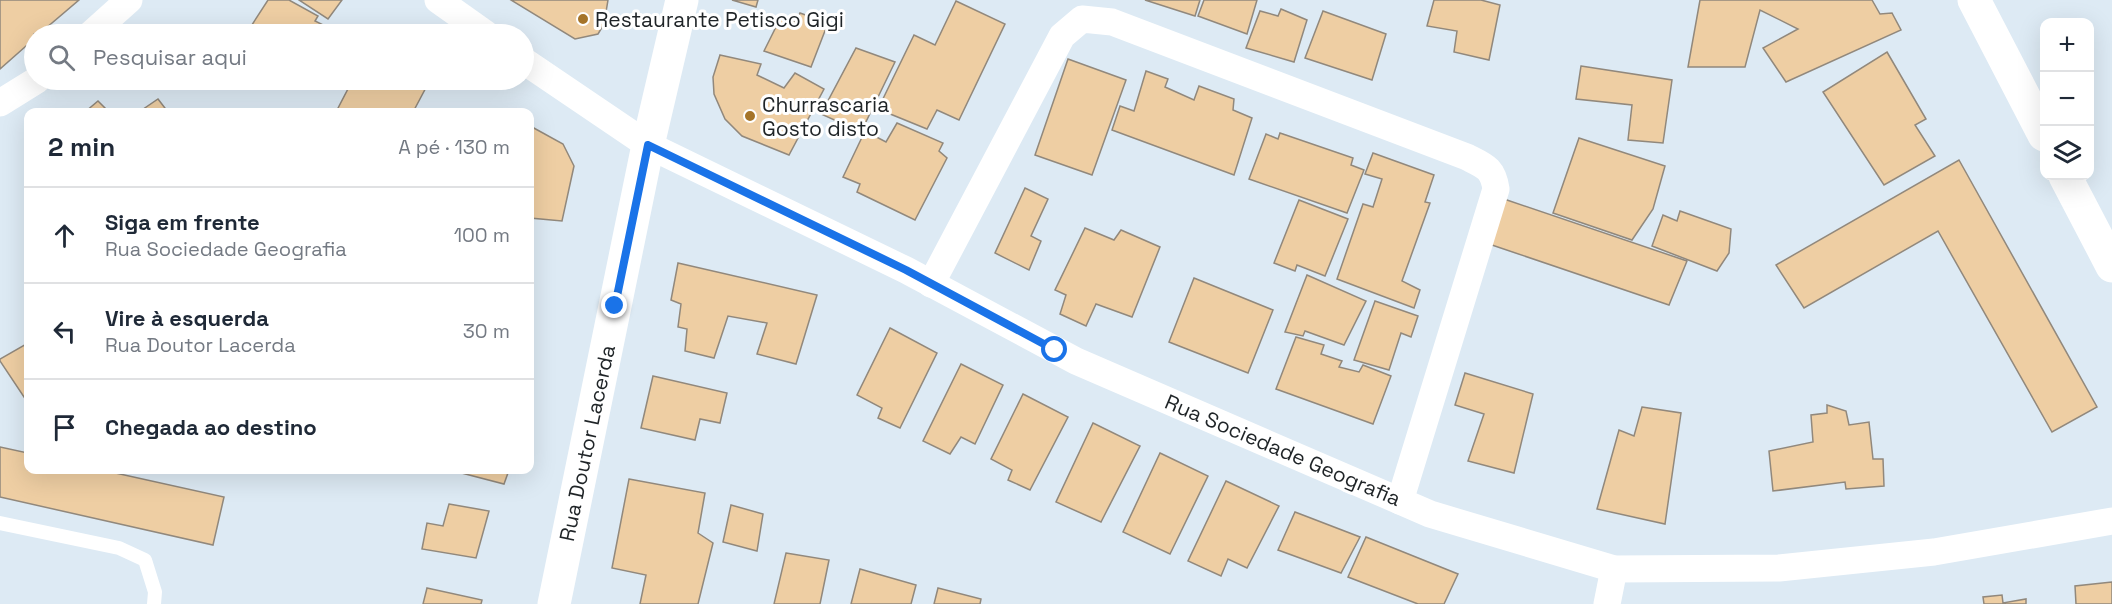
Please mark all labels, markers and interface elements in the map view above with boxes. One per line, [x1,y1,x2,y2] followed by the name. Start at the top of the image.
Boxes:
[595,6,844,33] place label: Restaurante Petisco Gigi
[576,12,590,26] marker: Restaurante Petisco Gigi
[2040,18,2094,180] map controls
[2040,18,2094,72] button: +
[24,24,534,90] search box
[45,41,78,74] icon: search
[93,43,247,71] text: Pesquisar aqui
[2040,72,2094,126] button: −
[762,91,889,142] place label: Churrascaria Gosto disto
[743,109,757,123] marker: Churrascaria Gosto disto
[2040,126,2094,180] button: layers
[48,130,115,164] text: 2 min
[398,134,510,160] text: A pé · 130 m
[105,208,260,236] text: Siga em frente
[48,219,81,252] icon: ahead
[454,222,510,248] text: 100 m
[105,236,347,262] text: Rua Sociedade Geografia
[601,292,627,318] route end
[105,304,269,332] text: Vire à esquerda
[48,315,81,348] icon: left
[463,318,510,344] text: 30 m
[105,332,296,358] text: Rua Doutor Lacerda
[1041,336,1067,362] route start
[553,342,621,544] street label: Rua Doutor Lacerda
[1161,388,1405,512] street label: Rua Sociedade Geografia
[48,411,81,444] icon: arrive
[105,413,317,441] text: Chegada ao destino

